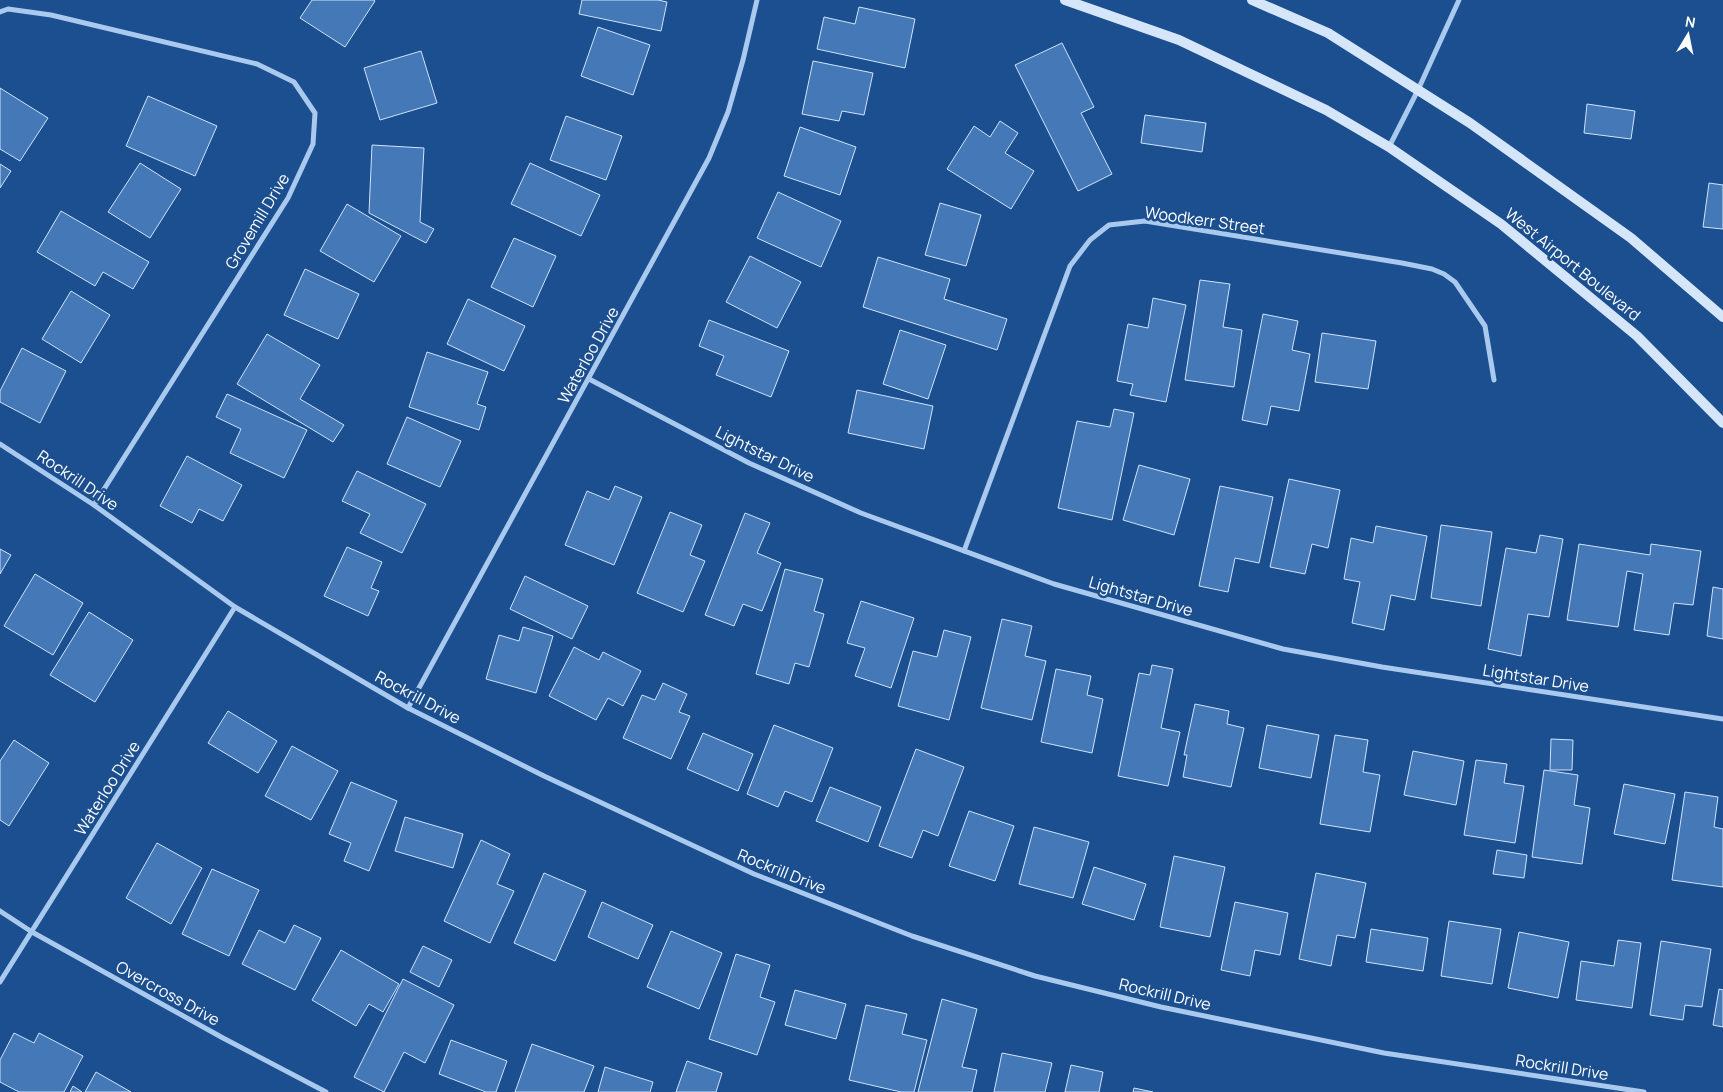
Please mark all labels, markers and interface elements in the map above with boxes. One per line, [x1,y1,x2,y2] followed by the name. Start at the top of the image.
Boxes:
[1663,10,1713,60] north arrow
[1684,11,1697,32] text: N
[220,169,294,273] street label: Grovemill Drive
[1143,201,1267,239] street label: Woodkerr Street
[1501,202,1645,326] street label: West Airport Boulevard
[552,303,624,407] street label: Waterloo Drive
[712,421,818,487] street label: Lightstar Drive
[33,445,123,515] street label: Rockrill Drive
[1086,571,1196,621] street label: Lightstar Drive
[1481,659,1591,697] street label: Lightstar Drive
[371,665,465,729] street label: Rockrill Drive
[69,737,145,839] street label: Waterloo Drive
[734,843,830,899] street label: Rockrill Drive
[112,955,224,1031] street label: Overcross Drive
[1117,973,1213,1015] street label: Rockrill Drive
[1514,1049,1610,1085] street label: Rockrill Drive

